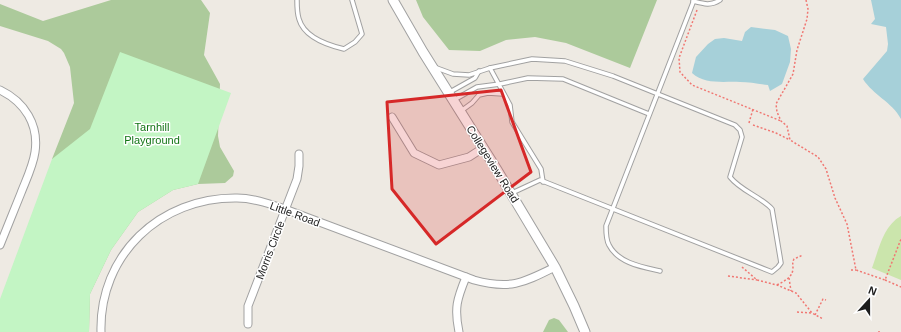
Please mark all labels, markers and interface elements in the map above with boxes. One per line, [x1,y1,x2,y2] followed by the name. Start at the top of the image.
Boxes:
[124,121,180,146] park label: Tarnhill Playground
[464,123,522,205] street label: Collegeview Road
[268,199,322,229] street label: Little Road
[253,219,287,281] street label: Morris Circle
[849,280,889,320] north arrow
[867,284,878,298] text: N

